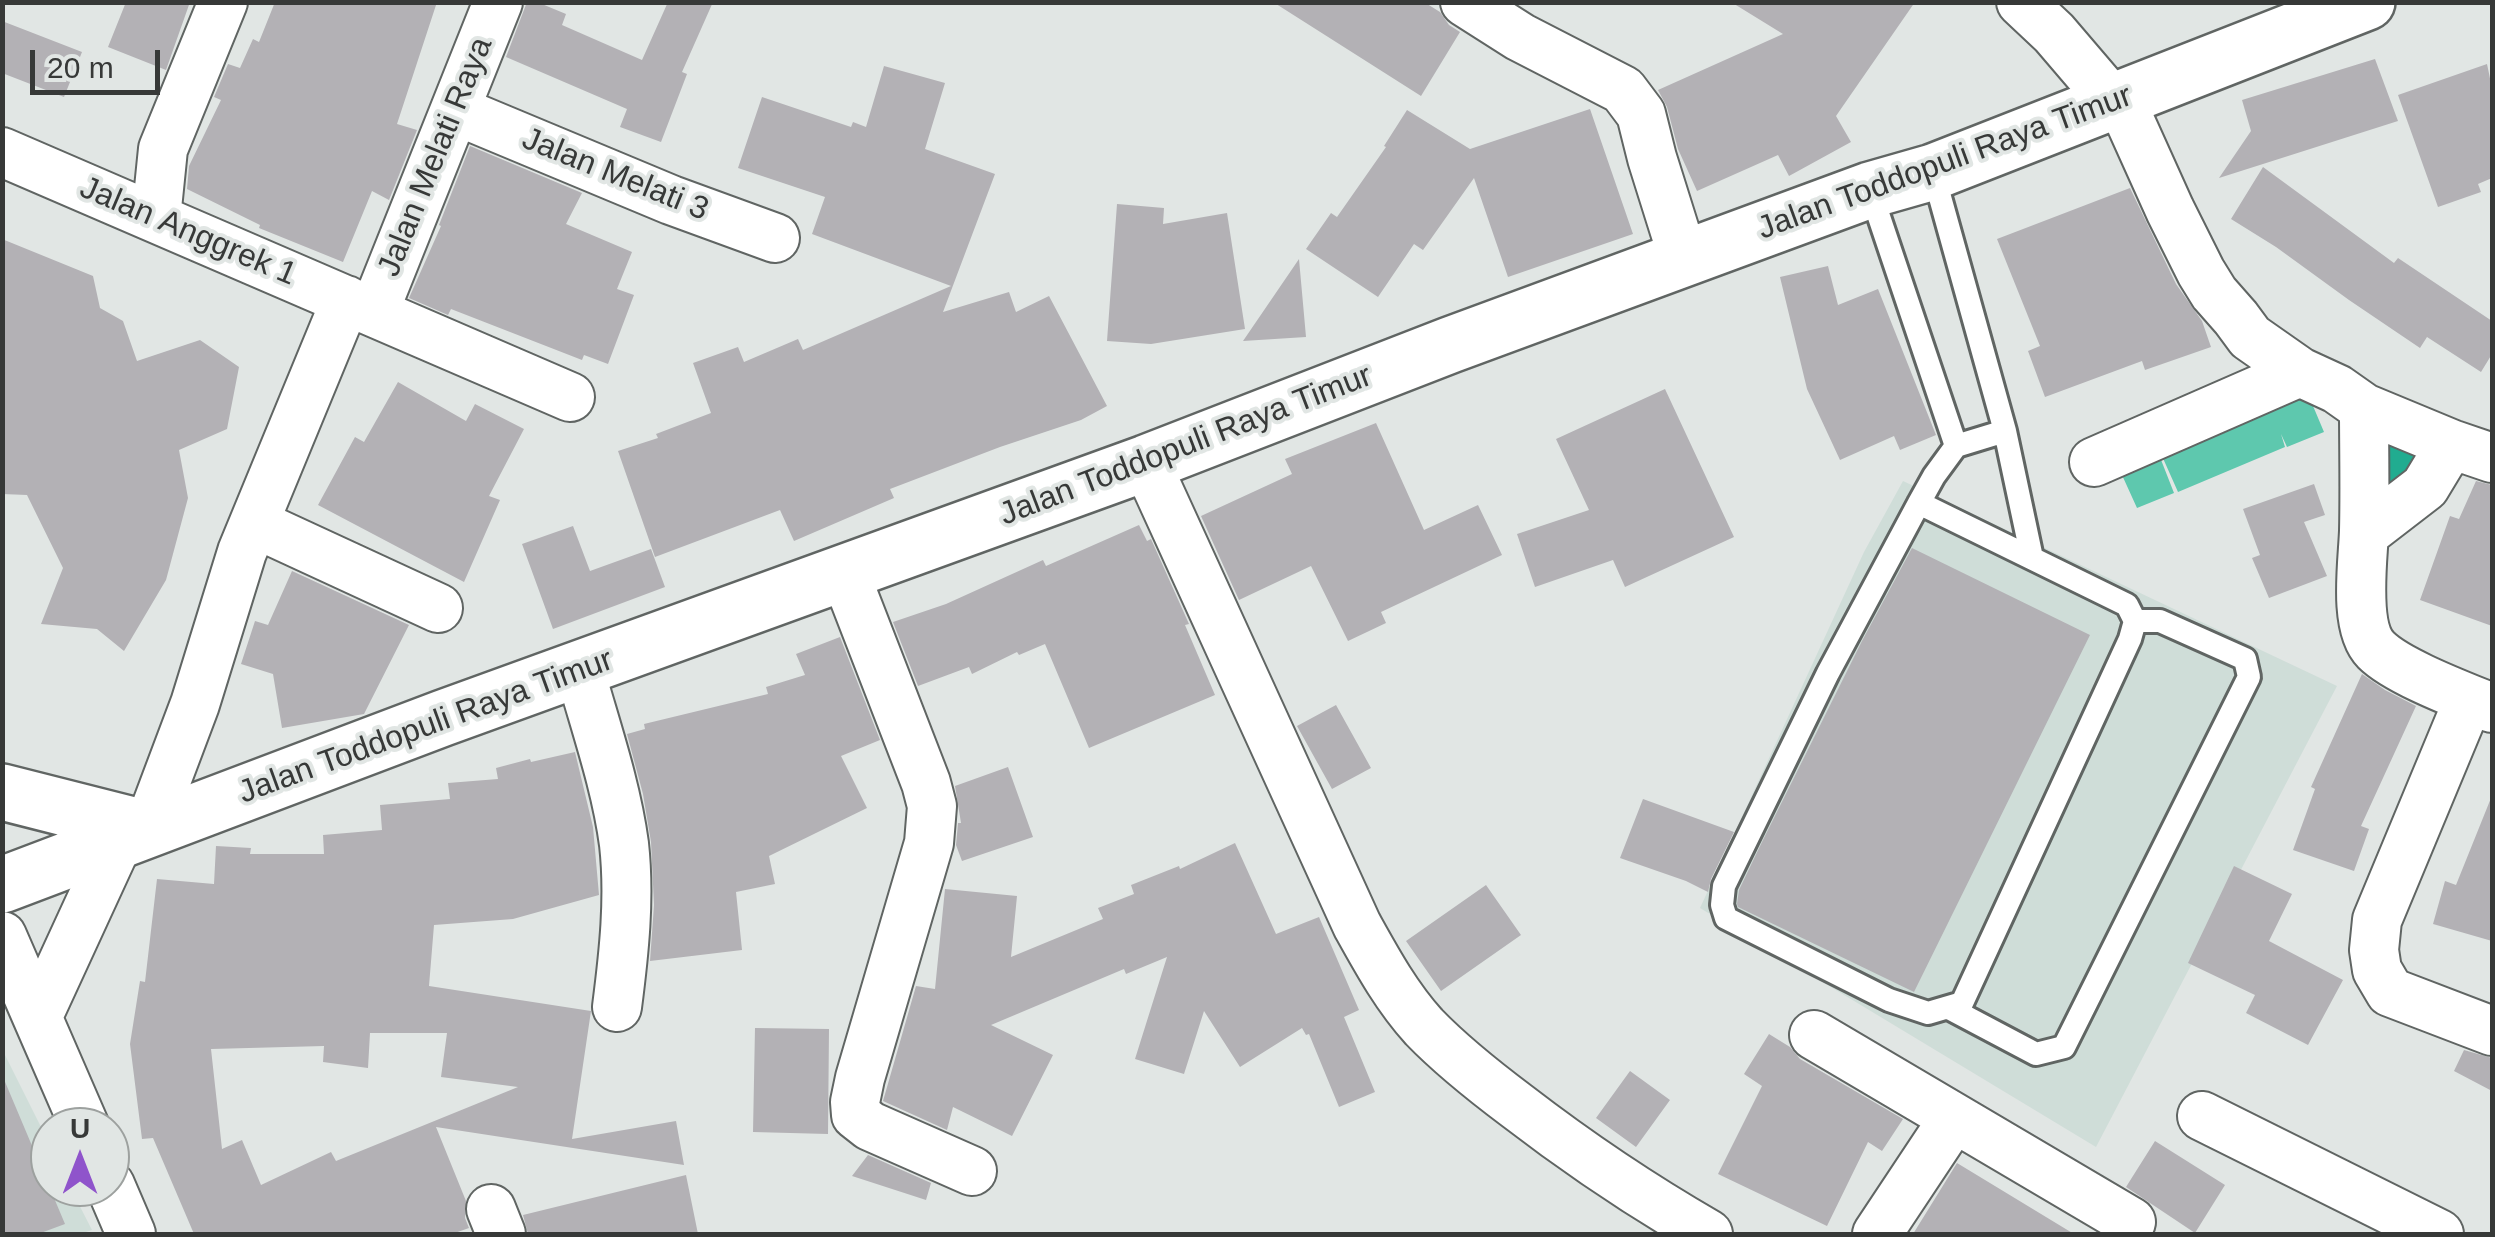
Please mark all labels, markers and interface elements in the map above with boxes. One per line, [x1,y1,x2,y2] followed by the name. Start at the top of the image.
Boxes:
[35,30,165,92] scale bar
[371,32,501,282] street label: Jalan Melati Raya
[47,51,114,84] text: 20 m
[1753,77,2137,249] street label: Jalan Toddopuli Raya Timur
[516,120,714,230] street label: Jalan Melati 3
[74,169,302,295] street label: Jalan Anggrek 1
[995,357,1377,535] street label: Jalan Toddopuli Raya Timur
[234,641,618,813] street label: Jalan Toddopuli Raya Timur
[30,1107,130,1207] north arrow
[70,1113,90,1144] text: U

